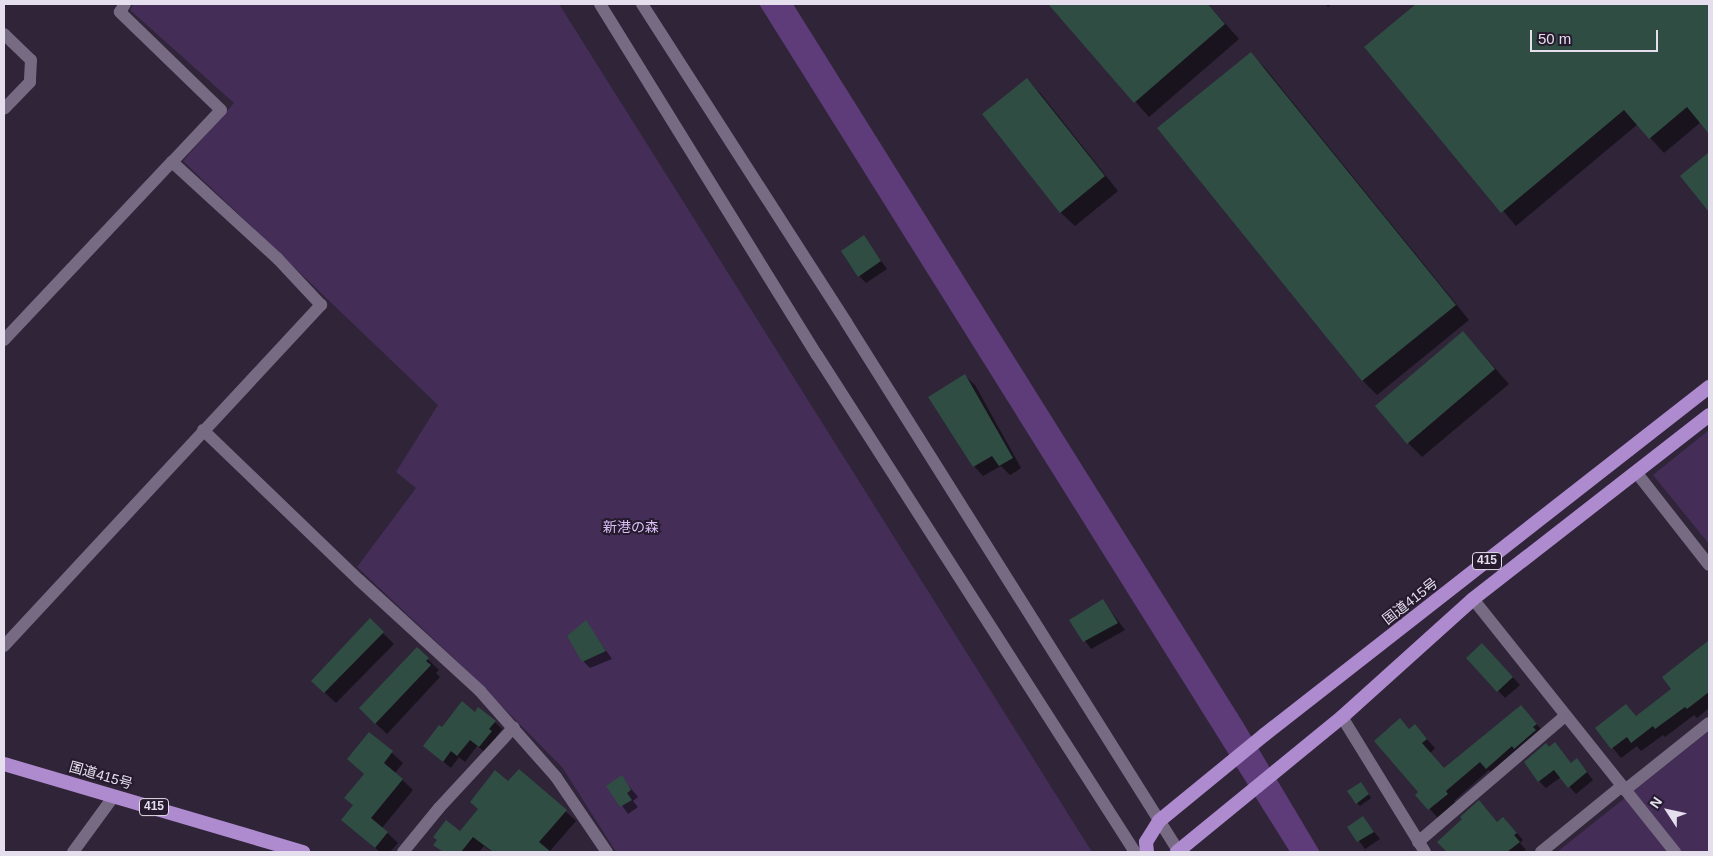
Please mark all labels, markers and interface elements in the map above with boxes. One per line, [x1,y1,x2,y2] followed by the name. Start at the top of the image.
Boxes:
[1533,20,1660,52] scale bar
[1538,30,1571,47] text: 50 m
[603,519,659,535] park label: 新港の森
[1471,552,1503,570] road number: 415
[1379,574,1441,628] street label: 国道415号
[67,758,135,792] street label: 国道415号
[1643,786,1693,836] north arrow
[1646,794,1665,811] text: N
[138,798,170,816] road number: 415

